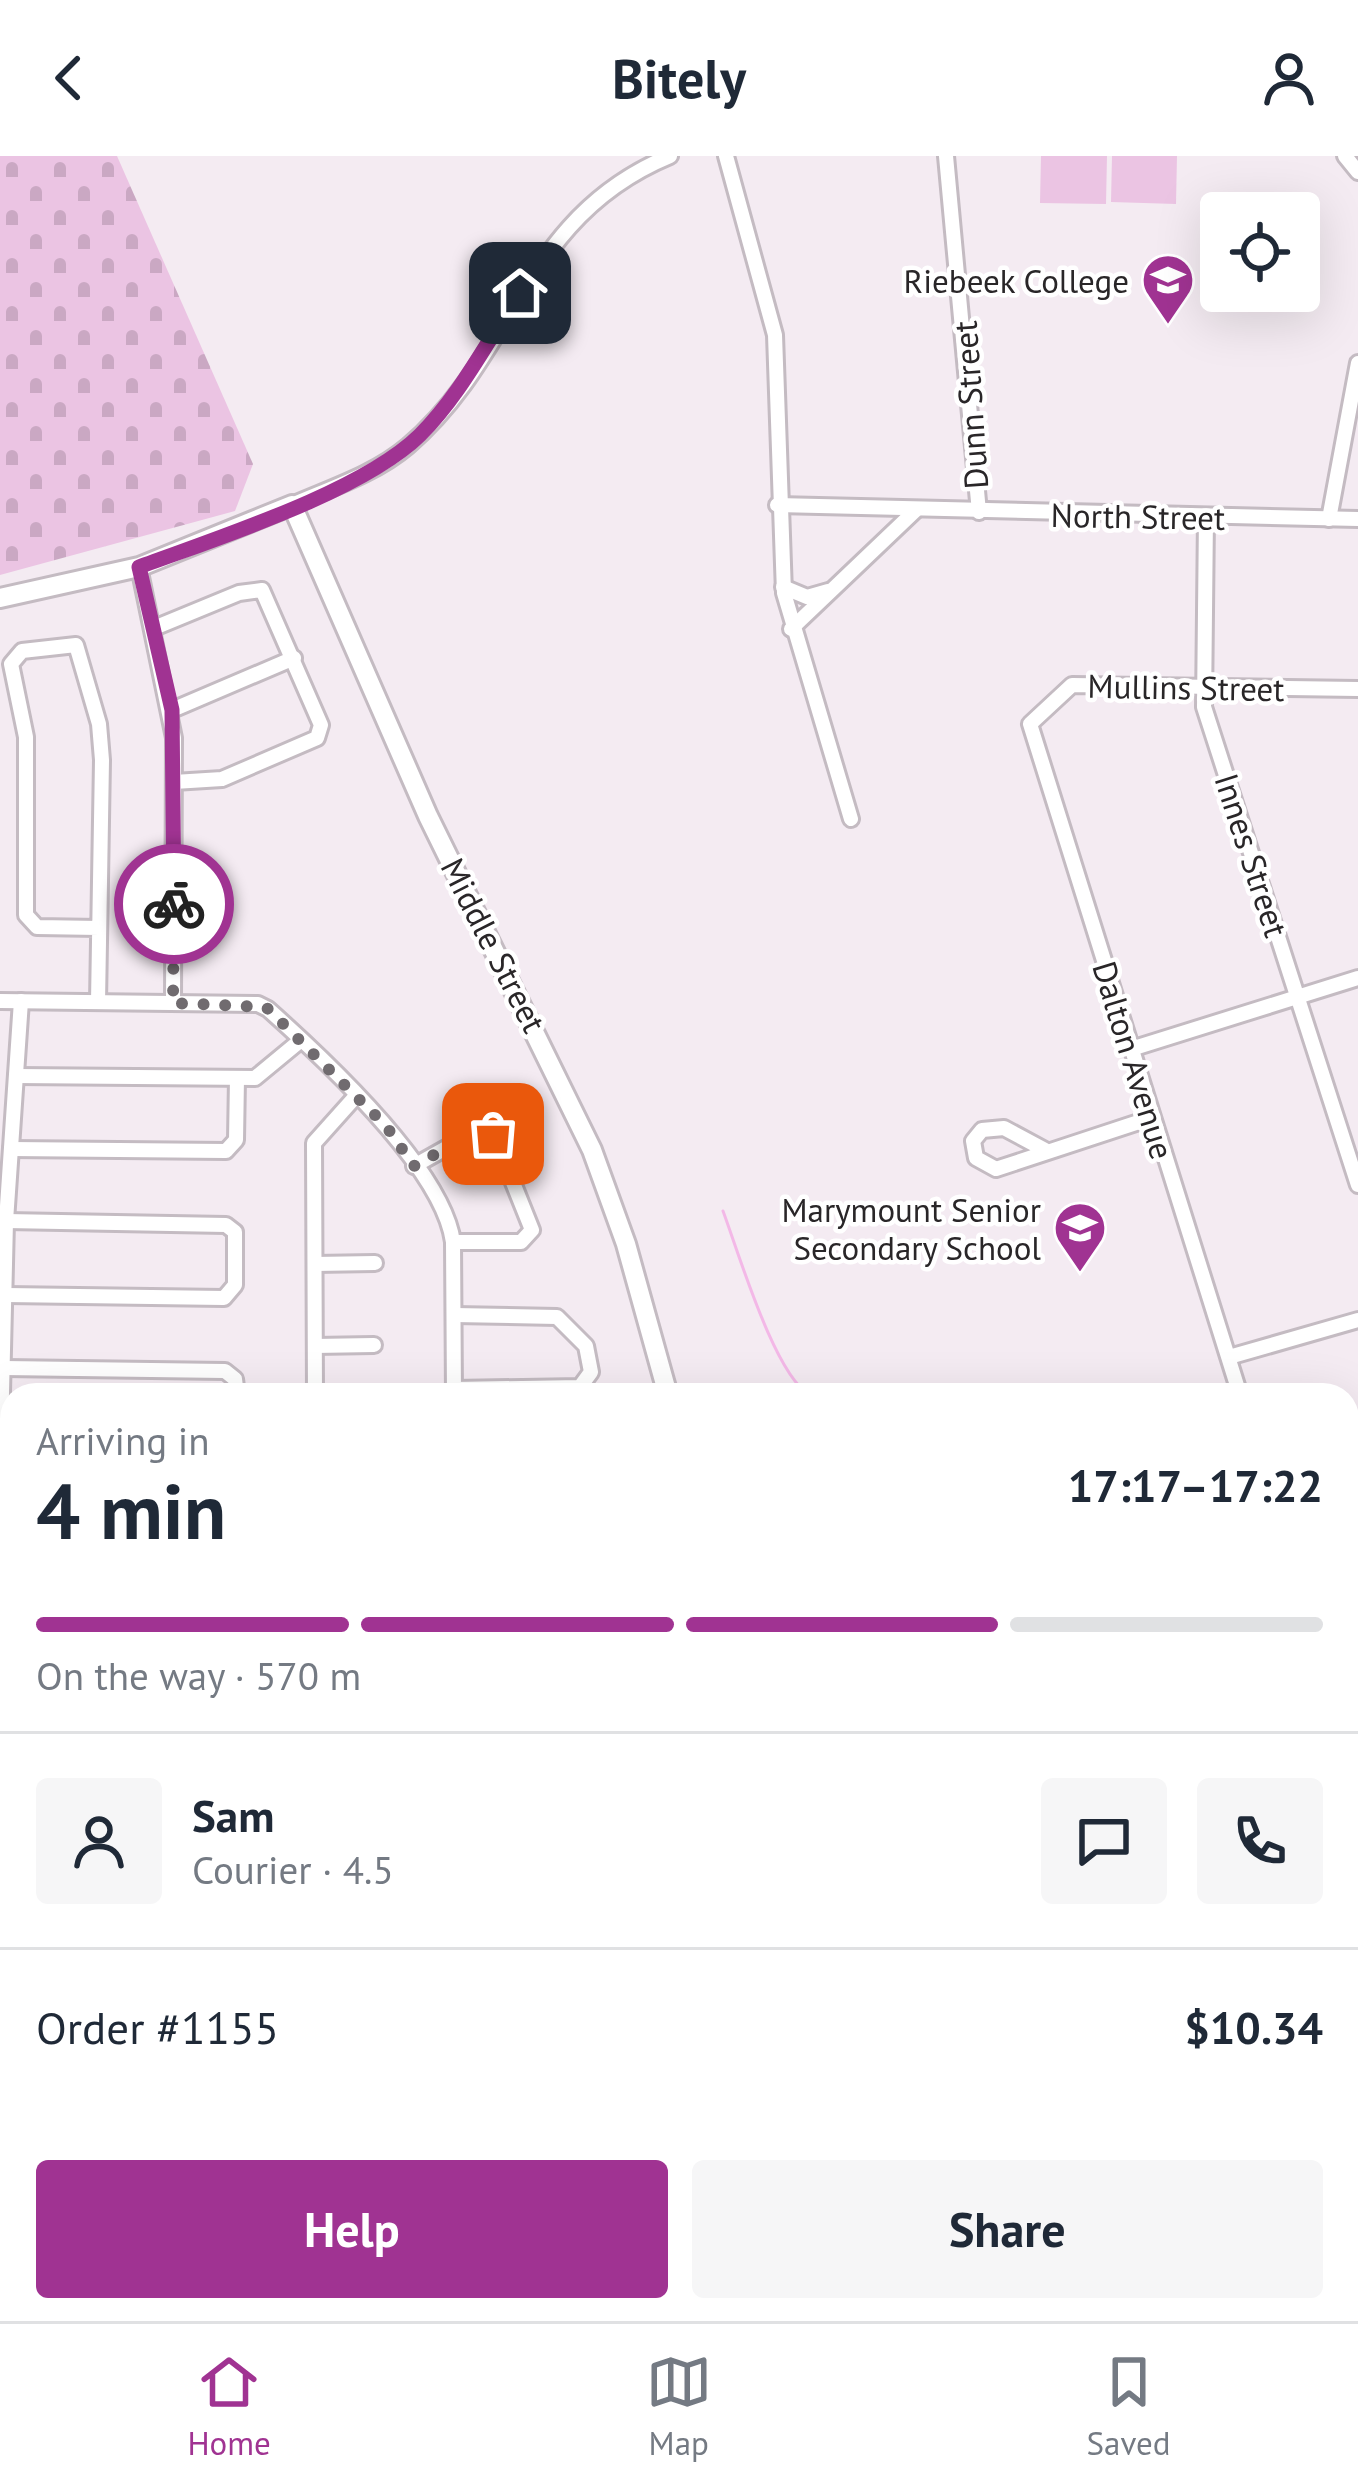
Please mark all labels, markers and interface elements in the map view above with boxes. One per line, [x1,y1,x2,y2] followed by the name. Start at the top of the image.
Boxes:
[612,43,746,113] text: Bitely
[36,45,102,111] icon: back
[1256,45,1322,111] icon: person
[1200,192,1320,312] map controls
[1200,192,1320,312] button: locate
[469,242,571,344] pin
[1140,252,1196,326] school or university icon: Riebeek College
[904,259,1129,302] place label: Riebeek College
[487,260,553,326] icon: home
[943,319,997,491] street label: Dunn Street
[1050,493,1226,539] street label: North Street
[1087,664,1285,710] street label: Mullins Street
[1205,768,1299,942] street label: Innes Street
[114,844,234,964] courier
[432,851,556,1039] street label: Middle Street
[141,871,207,937] icon: bike
[1083,956,1185,1164] street label: Dalton Avenue
[442,1083,544,1185] pin
[460,1101,526,1167] icon: bag
[782,1188,1041,1269] place label: Marymount Senior Secondary School
[1052,1200,1108,1274] school or university icon: Marymount Senior Secondary School
[36,1415,210,1466] text: Arriving in
[1068,1456,1323,1514] text: 17:17–17:22
[36,1460,226,1561] text: 4 min
[36,1650,361,1701] text: On the way · 570 m
[36,1778,162,1904] button: person
[1041,1778,1167,1904] button: chat
[1197,1778,1323,1904] button: phone
[192,1786,274,1844] text: Sam
[192,1844,394,1895] text: Courier · 4.5
[36,1998,279,2056] text: Order #1155
[1184,1998,1323,2056] text: $10.34
[36,2160,668,2298] button: Help
[692,2160,1323,2298] button: Share
[187,2349,271,2464] tab: Home
[646,2349,712,2464] tab: Map
[1087,2349,1171,2464] tab: Saved

